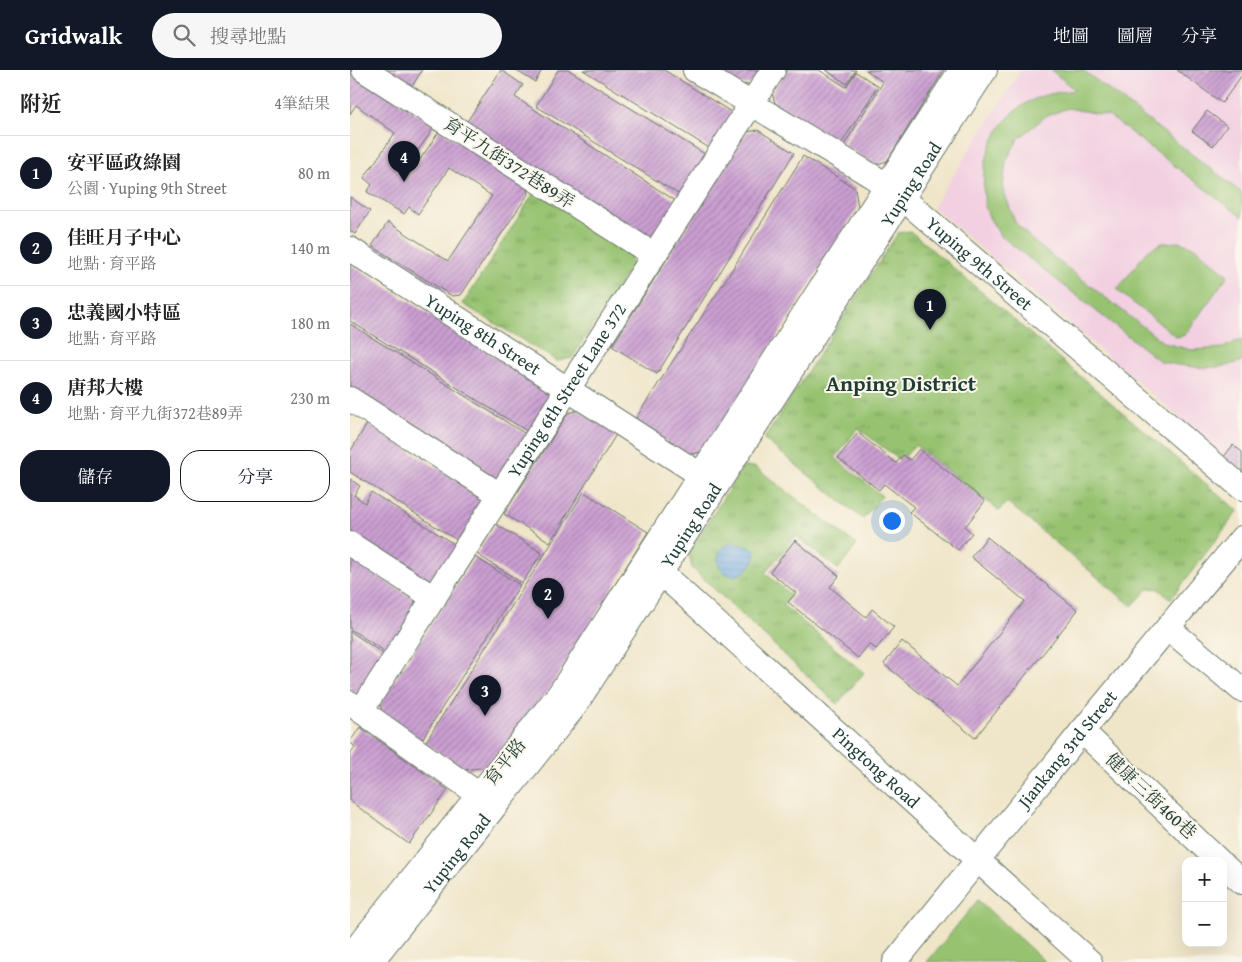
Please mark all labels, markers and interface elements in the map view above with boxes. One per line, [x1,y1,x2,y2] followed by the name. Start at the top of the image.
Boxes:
[152,13,502,58] search box
[25,18,122,53] text: Gridwalk
[170,21,198,49] icon: search
[210,22,286,50] text: 搜尋地點
[1053,22,1089,49] text: 地圖
[1117,22,1153,49] text: 圖層
[1181,22,1217,49] text: 分享
[20,88,62,119] text: 附近
[274,91,330,115] text: 4筆結果
[438,110,580,215] street label: 育平九街372巷89弄
[873,136,948,232] street label: Yuping Road
[388,141,420,182] pin: 4
[67,148,181,176] text: 安平區政綠園
[32,161,40,185] text: 1
[298,161,330,185] text: 80 m
[67,176,227,200] text: 公園 · Yuping 9th Street
[920,210,1039,317] street label: Yuping 9th Street
[67,223,181,251] text: 佳旺月子中心
[32,236,40,260] text: 2
[290,236,330,260] text: 140 m
[67,251,157,275] text: 地點 · 育平路
[420,287,547,382] street label: Yuping 8th Street
[914,289,946,330] pin: 1
[67,298,181,326] text: 忠義國小特區
[500,298,633,483] street label: Yuping 6th Street Lane 372
[32,311,40,335] text: 3
[290,311,330,335] text: 180 m
[67,326,157,350] text: 地點 · 育平路
[826,367,977,399] district label: Anping District
[67,373,143,401] text: 唐邦大樓
[32,386,40,410] text: 4
[290,386,330,410] text: 230 m
[67,401,243,425] text: 地點 · 育平九街372巷89弄
[20,450,170,502] button: 儲存
[180,450,330,502] button: 分享
[653,477,728,573] street label: Yuping Road
[879,508,905,534] your location
[532,578,564,619] pin: 2
[469,675,501,716] pin: 3
[1010,684,1124,815] street label: Jiankang 3rd Street
[826,721,926,815] street label: Pingtong Road
[477,732,532,791] street label: 育平路
[1100,746,1203,845] street label: 健康三街460巷
[416,807,497,900] street label: Yuping Road
[1182,857,1227,947] map controls
[1182,857,1227,902] button: +
[1182,902,1227,947] button: −

